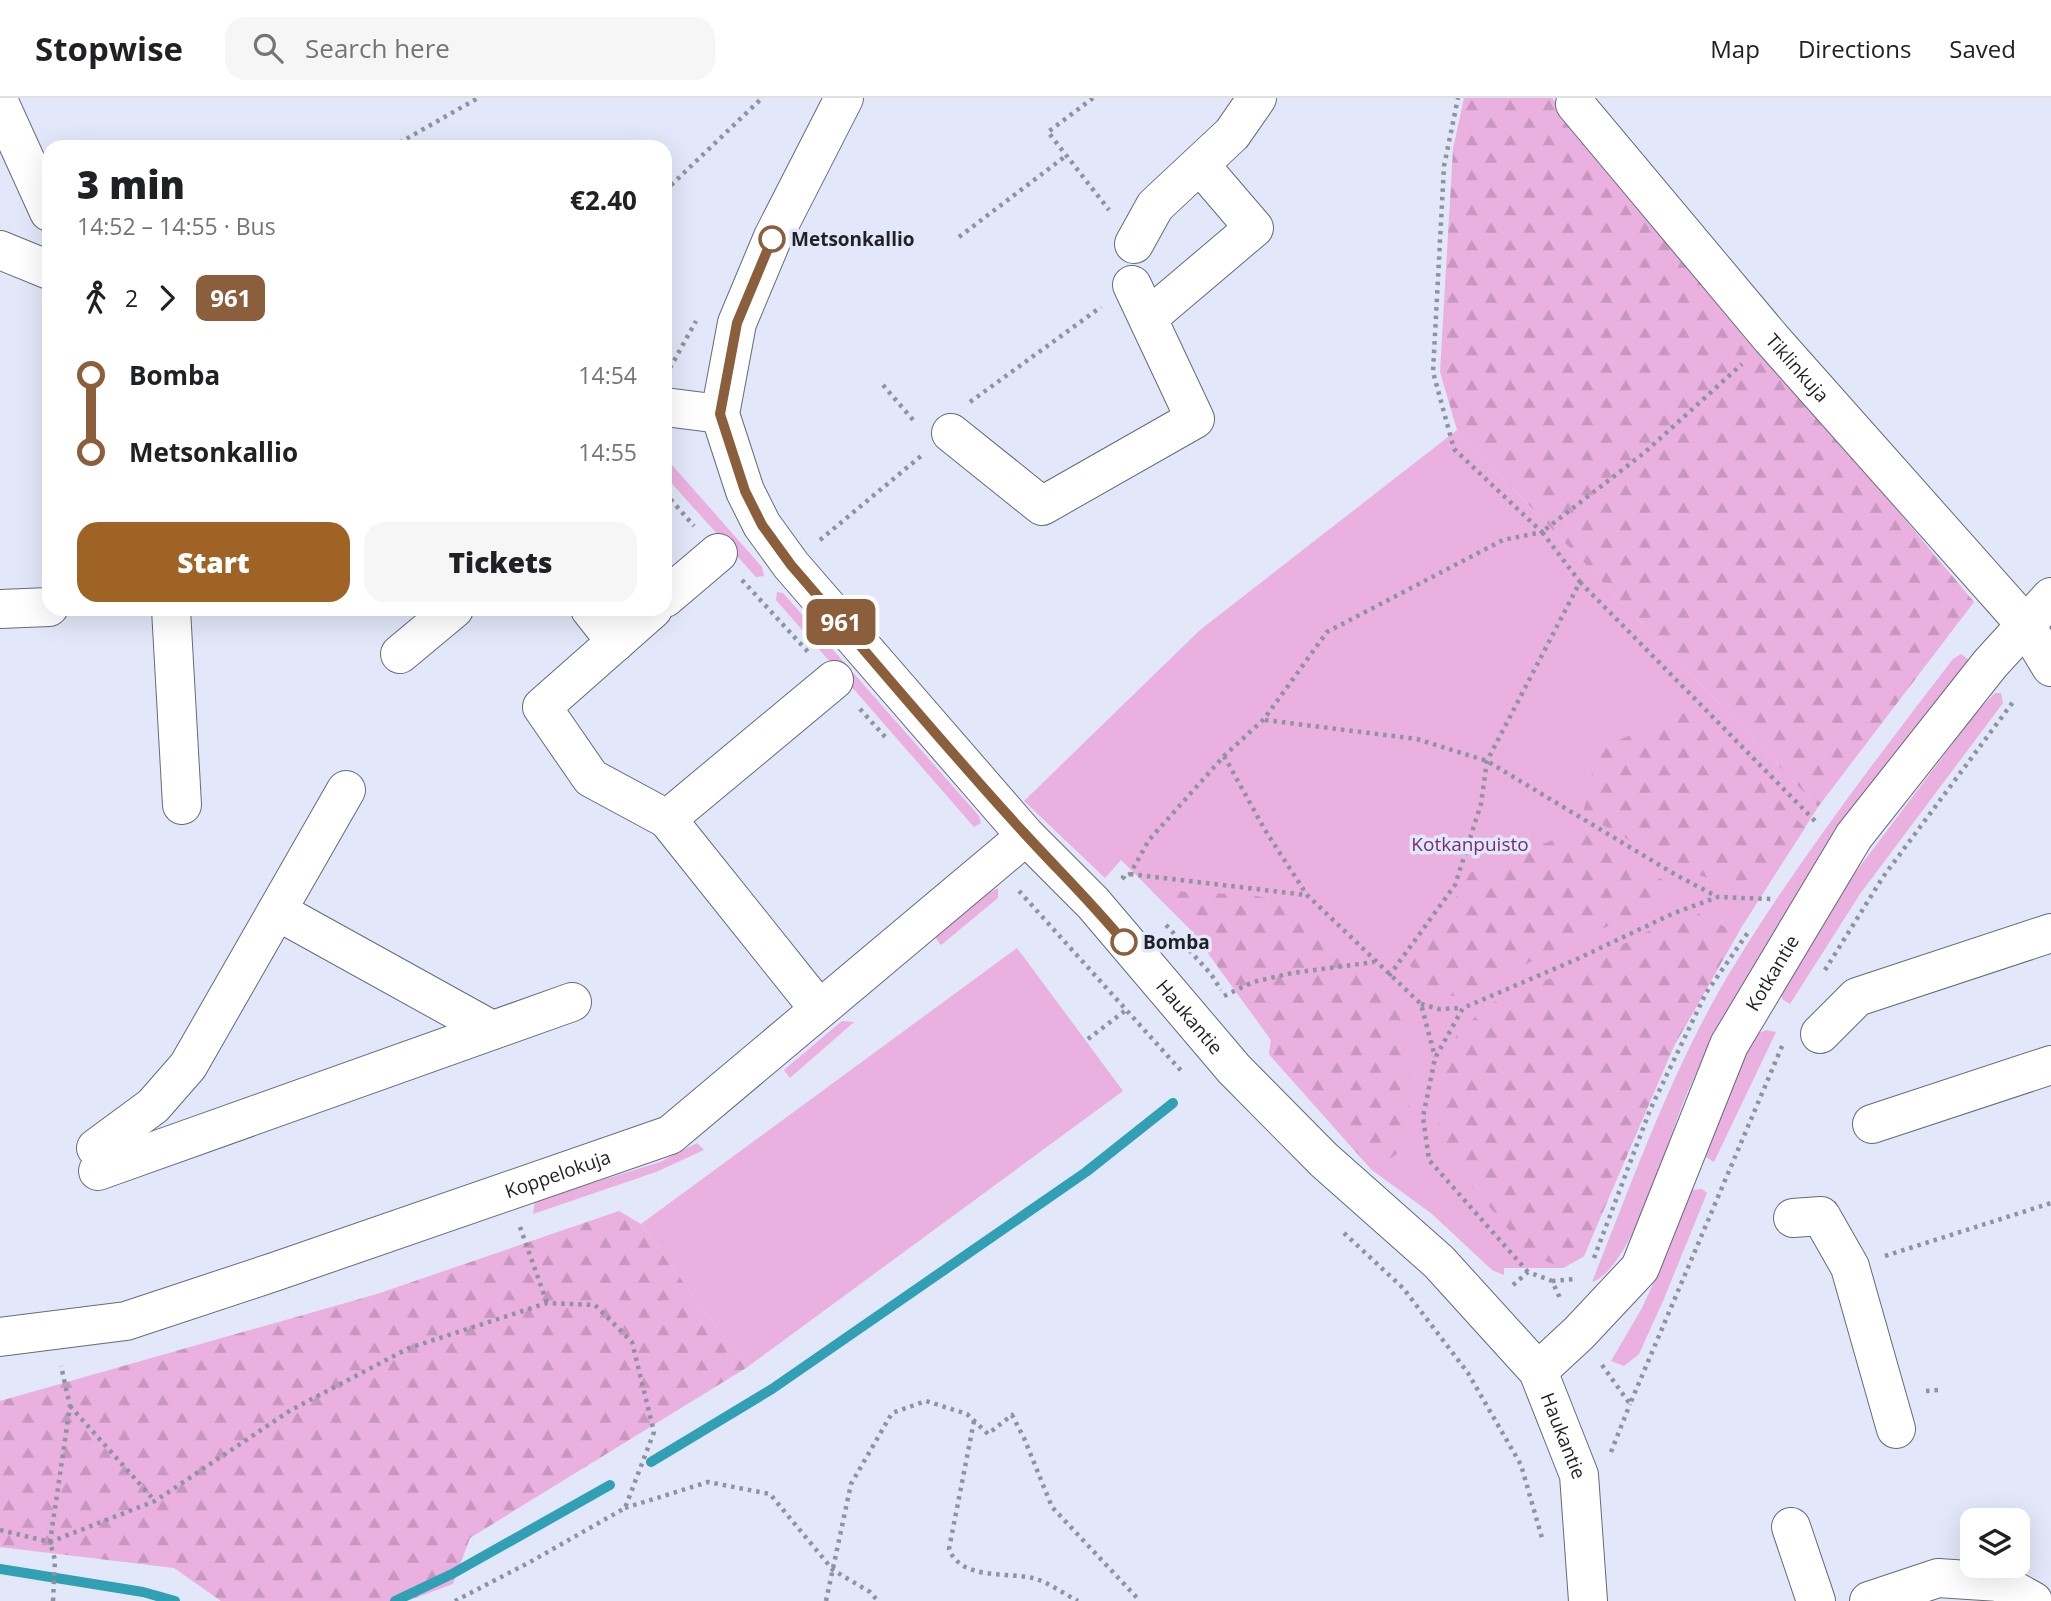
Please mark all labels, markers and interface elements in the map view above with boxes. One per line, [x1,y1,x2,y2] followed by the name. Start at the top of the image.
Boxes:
[225,17,715,80] search box
[35,26,183,71] text: Stopwise
[249,29,287,67] icon: search
[305,30,450,66] text: Search here
[1710,32,1760,65] text: Map
[1798,32,1911,65] text: Directions
[1949,32,2016,65] text: Saved
[77,158,185,210] text: 3 min
[570,182,637,218] text: €2.40
[77,210,276,242] text: 14:52 – 14:55 · Bus
[759,226,785,252] marker: Metsonkallio
[791,226,915,252] place label: Metsonkallio
[77,279,115,317] icon: walk
[148,279,186,317] icon: forward
[210,281,251,314] text: 961
[125,282,138,314] text: 2
[1760,328,1835,408] street label: Tiklinkuja
[129,357,220,393] text: Bomba
[578,359,637,391] text: 14:54
[129,434,298,470] text: Metsonkallio
[578,436,637,468] text: 14:55
[77,522,350,602] button: Start
[364,522,637,602] button: Tickets
[801,599,881,645] line badge: 961
[820,605,862,638] text: 961
[1411,831,1529,857] park label: Kotkanpuisto
[1111,929,1137,955] marker: Bomba
[1143,929,1210,955] place label: Bomba
[1739,930,1805,1016] street label: Kotkantie
[1150,974,1229,1060] street label: Haukantie
[501,1144,614,1204] street label: Koppelokuja
[1535,1389,1592,1483] street label: Haukantie
[1960,1508,2030,1578] map controls
[1960,1508,2030,1578] button: layers

